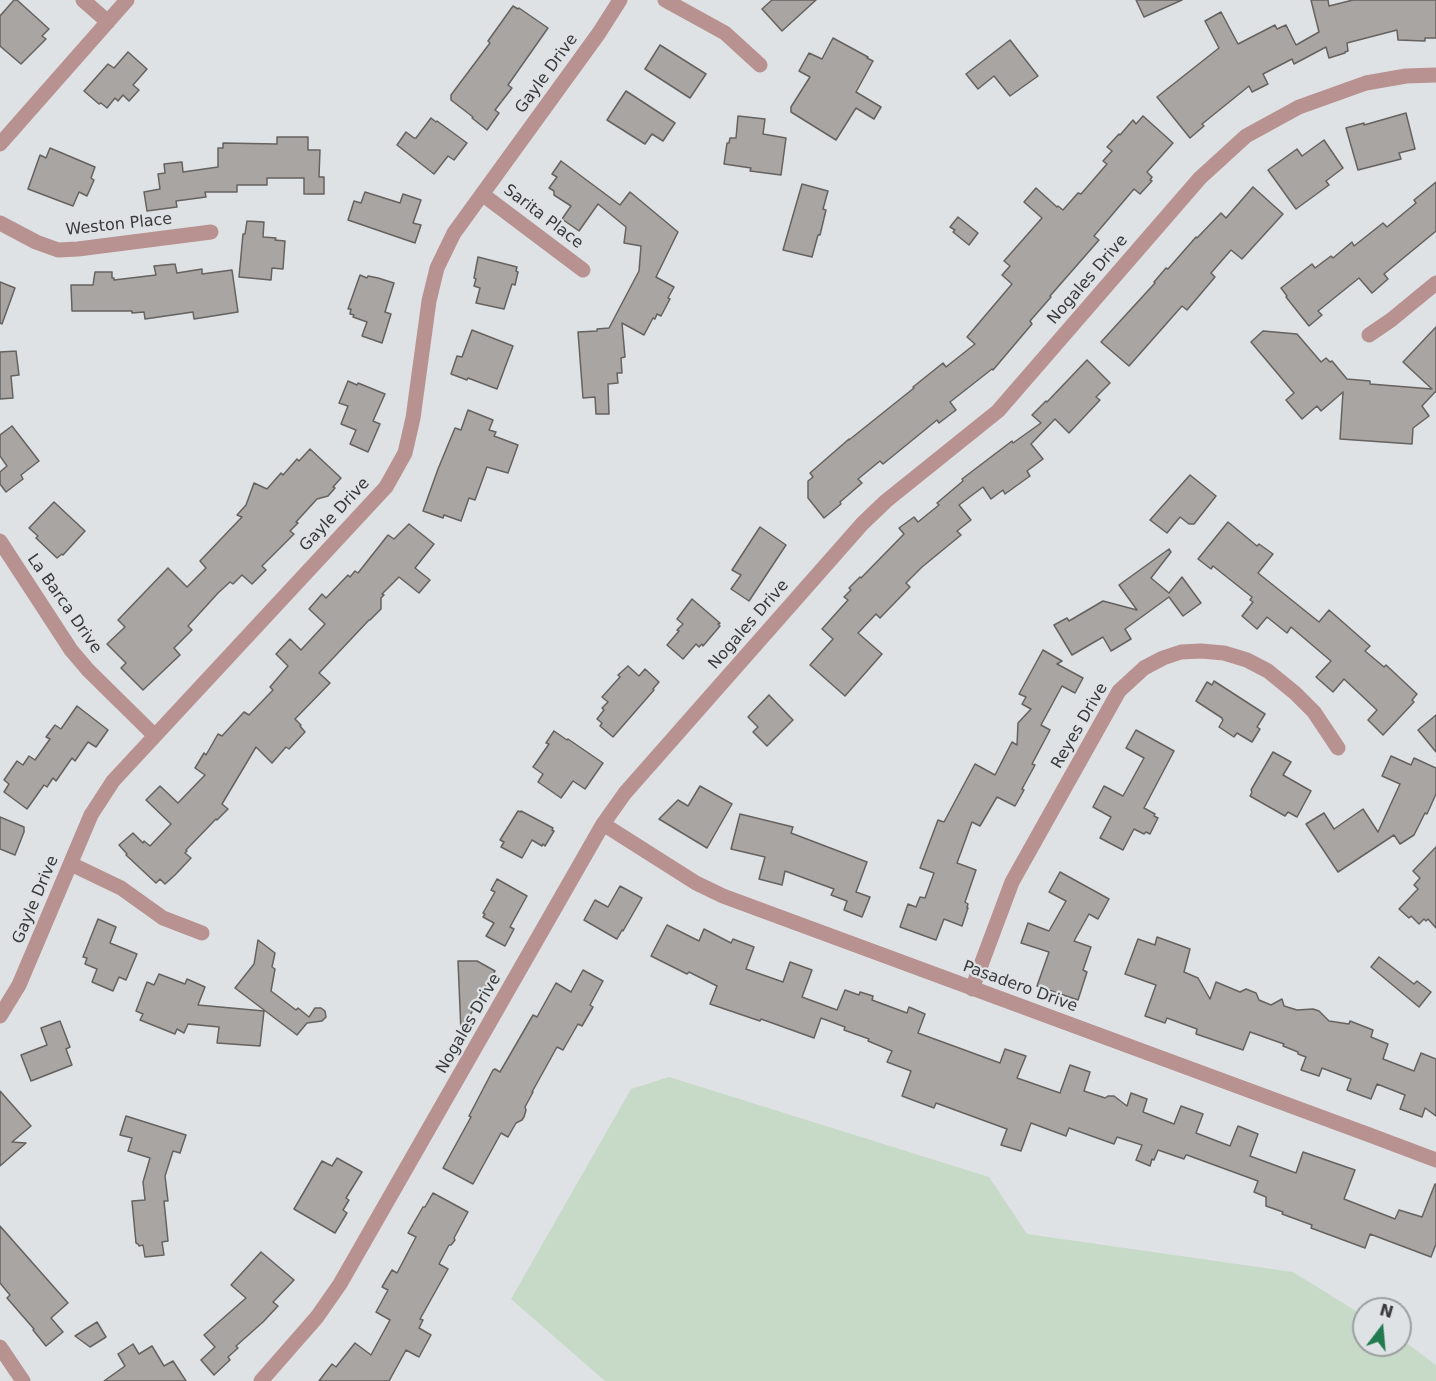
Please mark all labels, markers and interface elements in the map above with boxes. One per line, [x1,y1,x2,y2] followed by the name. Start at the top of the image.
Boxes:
[512,30,582,118] street label: Gayle Drive
[499,181,587,253] street label: Sarita Place
[65,210,173,240] street label: Weston Place
[1044,231,1132,329] street label: Nogales Drive
[296,474,374,556] street label: Gayle Drive
[23,551,105,657] street label: La Barca Drive
[705,576,793,674] street label: Nogales Drive
[1048,680,1112,772] street label: Reyes Drive
[9,853,63,947] street label: Gayle Drive
[960,957,1080,1017] street label: Pasadero Drive
[433,971,505,1077] street label: Nogales Drive
[1352,1297,1412,1357] north arrow
[1377,1300,1396,1322] text: N

